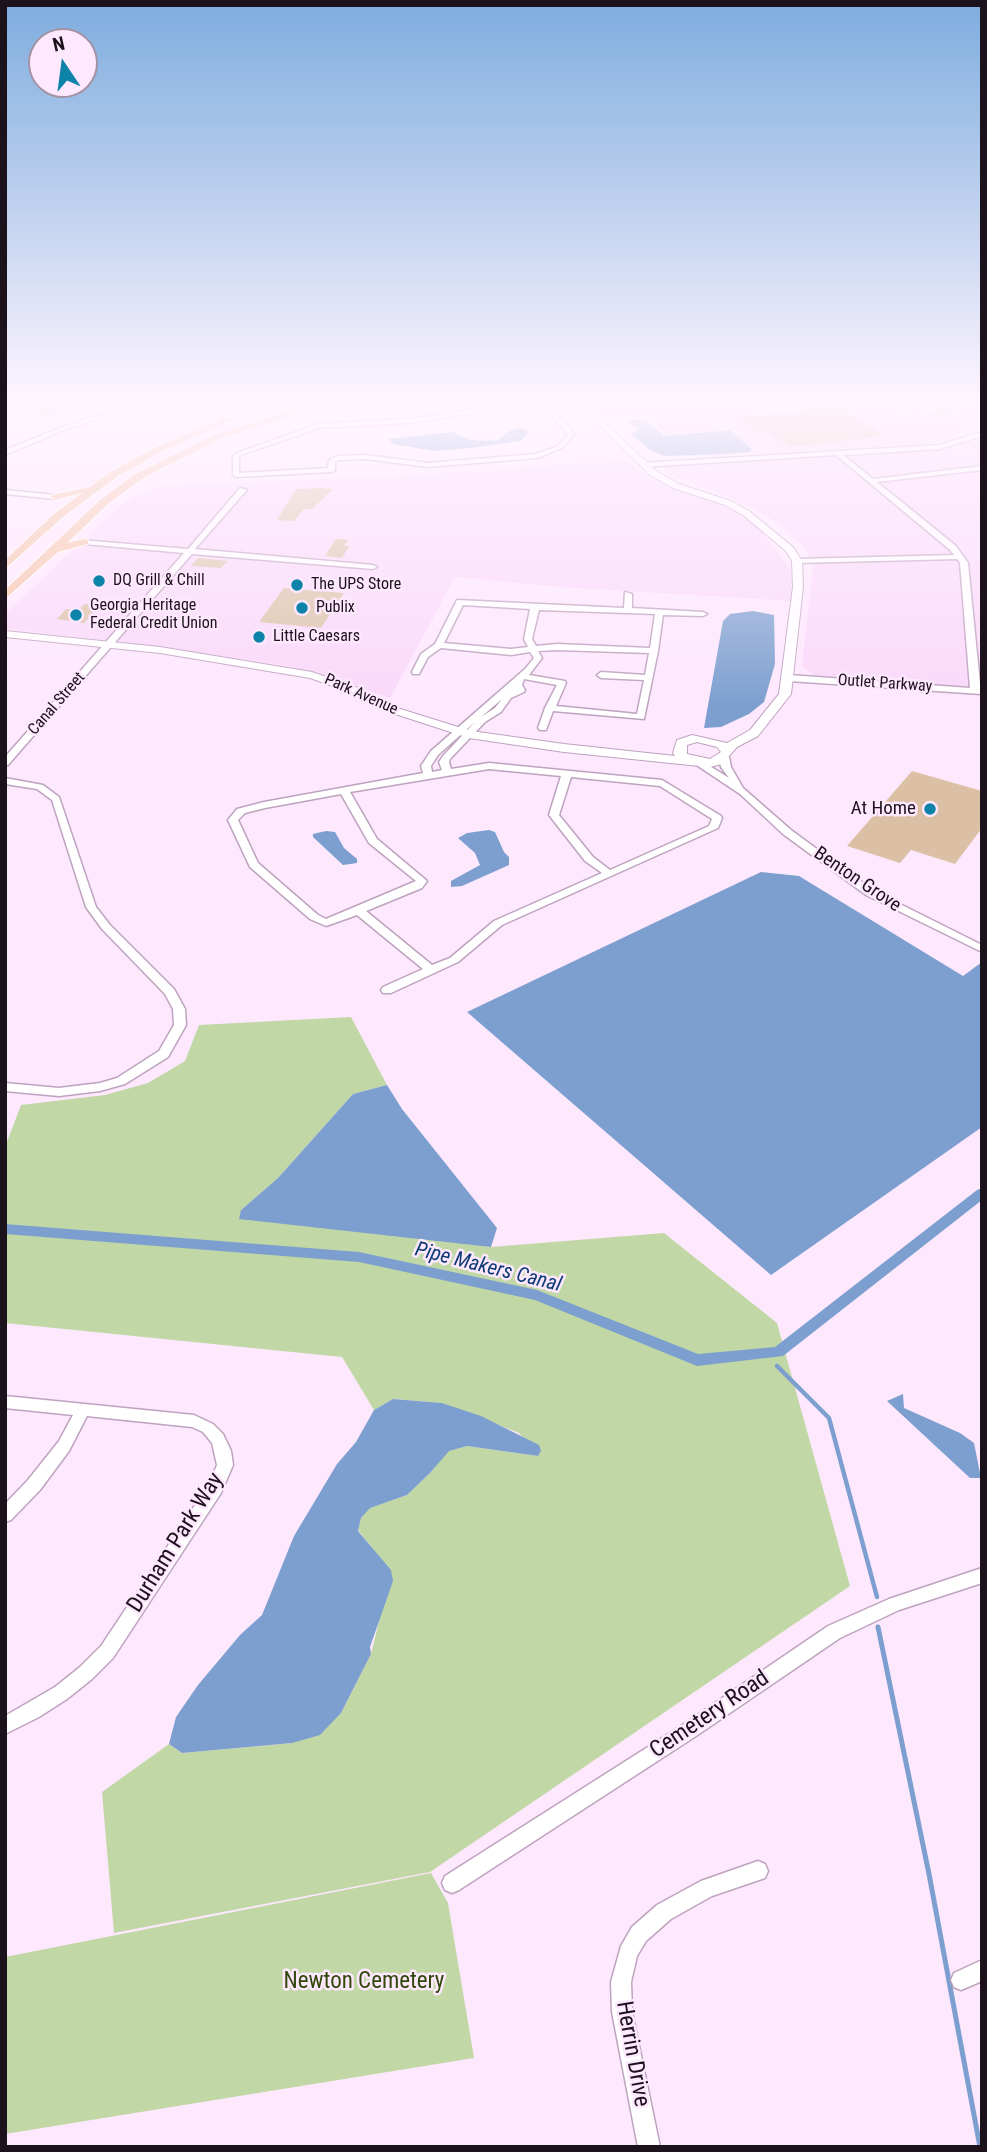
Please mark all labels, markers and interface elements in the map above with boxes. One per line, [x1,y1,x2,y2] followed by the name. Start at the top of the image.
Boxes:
[28,28,98,98] north arrow
[50,31,67,57] text: N
[113,571,205,591] place label: DQ Grill & Chill
[91,573,107,589] marker: DQ Grill & Chill
[311,575,401,595] place label: The UPS Store
[289,577,305,593] marker: The UPS Store
[90,596,218,634] place label: Georgia Heritage Federal Credit Union
[316,598,355,618] place label: Publix
[294,600,310,616] marker: Publix
[68,607,84,623] marker: Georgia Heritage Federal Credit Union
[273,627,360,647] place label: Little Caesars
[251,629,267,645] marker: Little Caesars
[25,669,89,739] street label: Canal Street
[321,670,401,720] street label: Park Avenue
[837,671,933,697] street label: Outlet Parkway
[851,798,916,820] place label: At Home
[922,801,938,817] marker: At Home
[809,843,905,917] street label: Benton Grove
[412,1238,564,1298] water label: Pipe Makers Canal
[122,1468,230,1618] street label: Durham Park Way
[645,1665,775,1765] street label: Cemetery Road
[284,1968,444,1996] park label: Newton Cemetery
[609,1999,655,2109] street label: Herrin Drive

